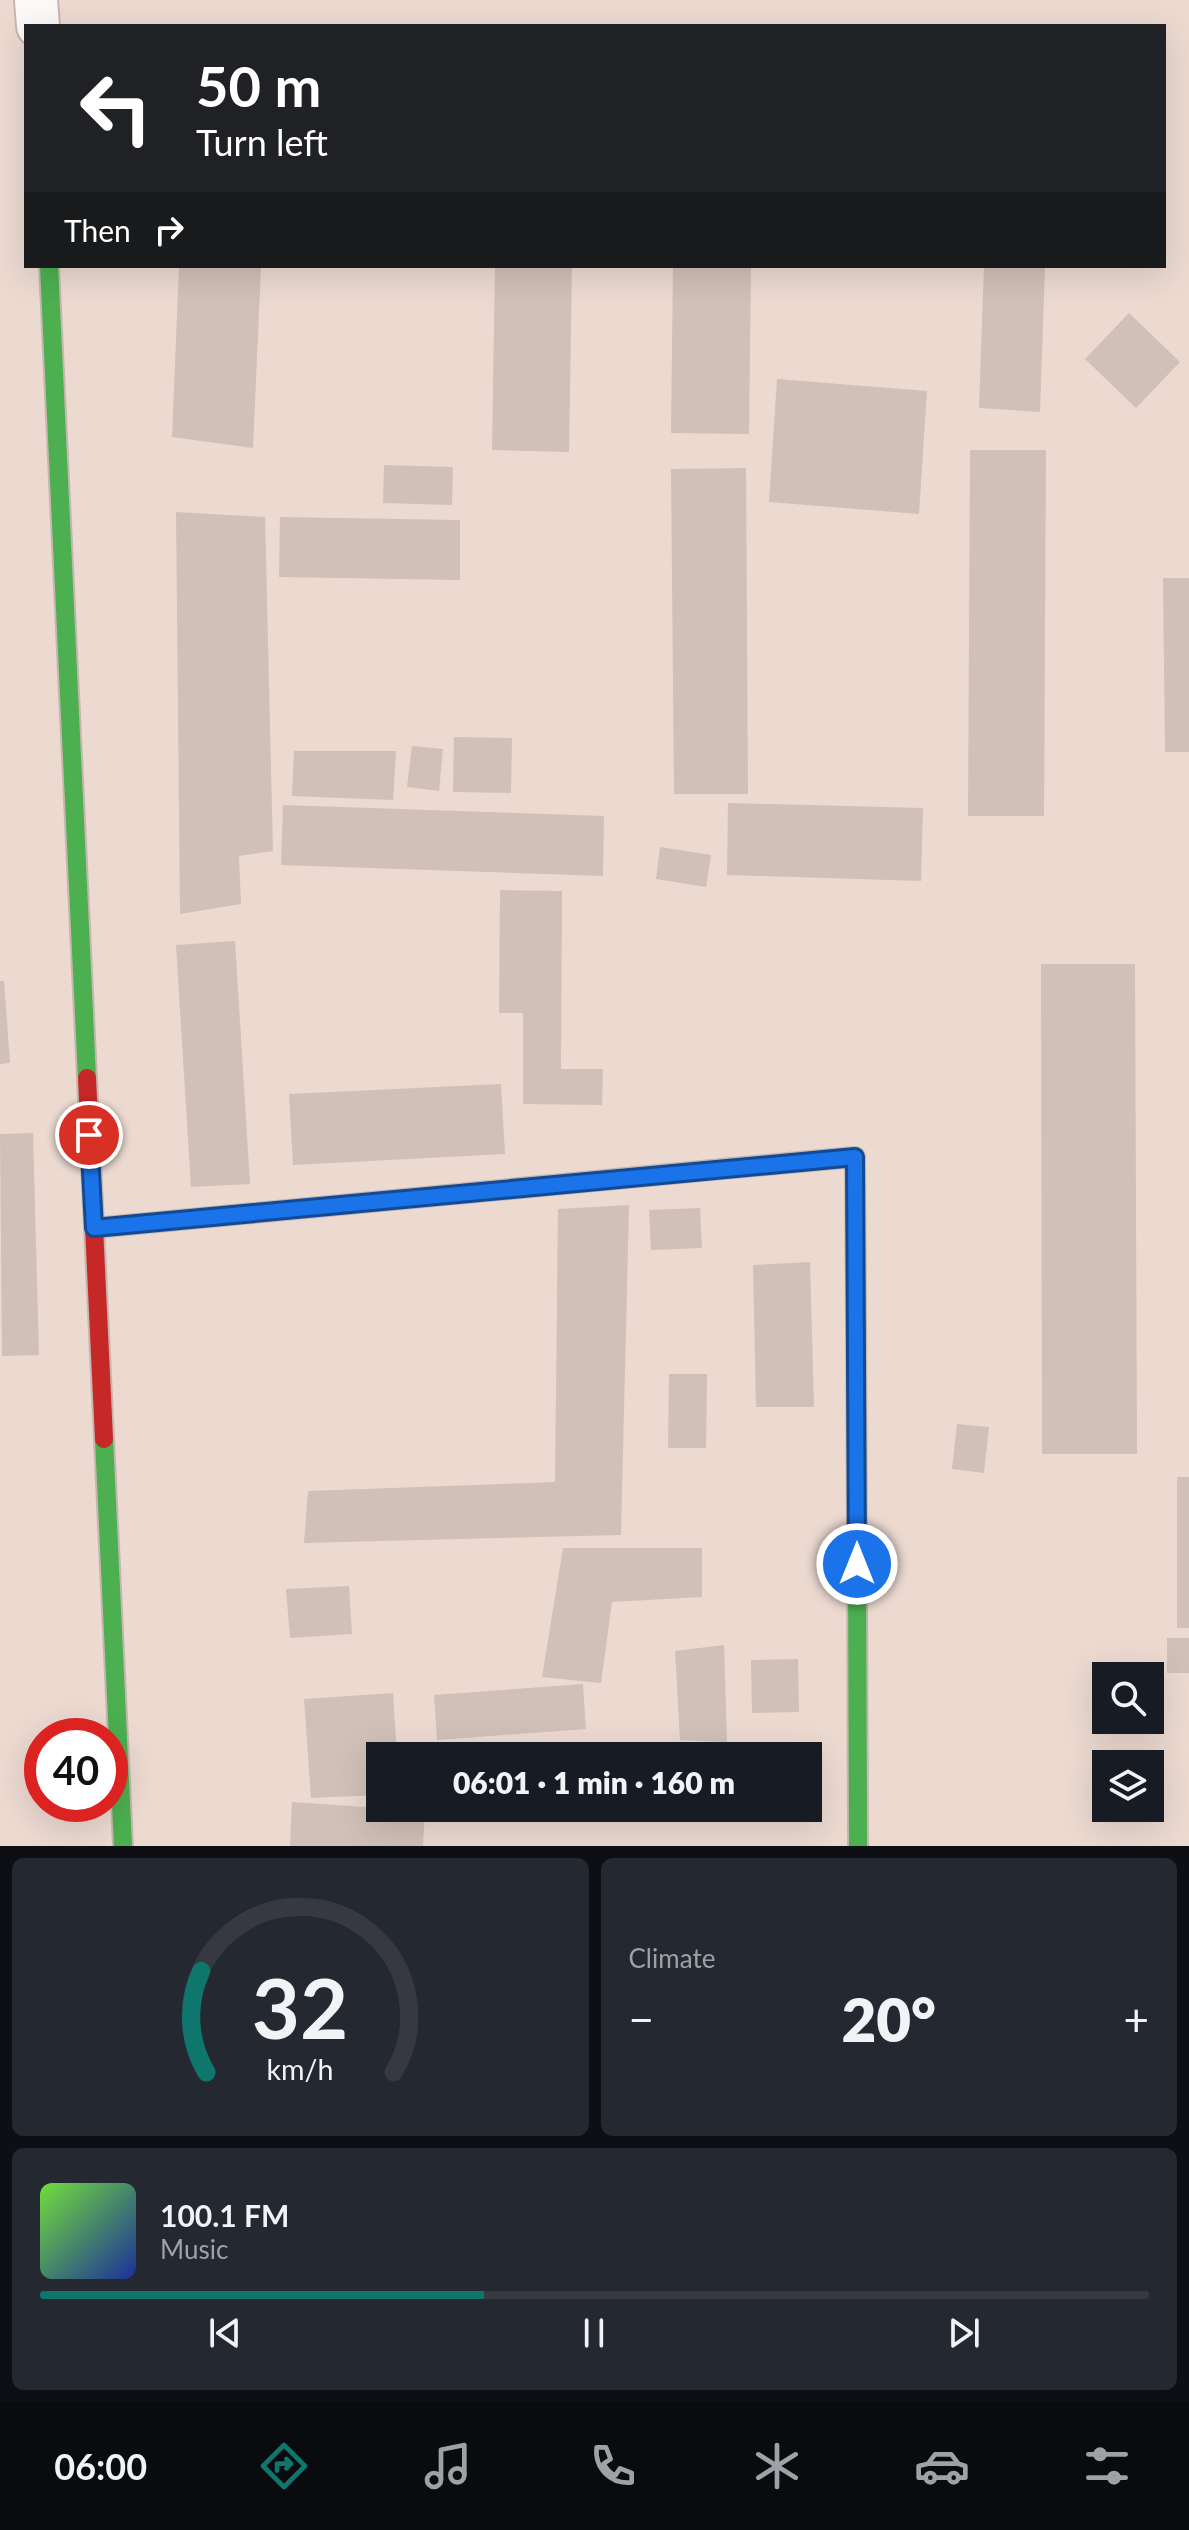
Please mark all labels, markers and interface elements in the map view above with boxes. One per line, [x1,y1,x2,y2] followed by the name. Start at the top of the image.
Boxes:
[196,52,321,119] text: 50 m
[64,56,168,160] icon: left
[196,120,328,164] text: Turn left
[147,208,191,252] icon: right
[64,212,131,248] text: Then
[55,1101,123,1169] pin
[67,1113,111,1157] icon: arrive
[815,1522,899,1606] position arrow
[1092,1662,1164,1822] map controls
[1092,1662,1164,1734] button: search
[24,1718,128,1822] speed limit sign: 40
[1092,1750,1164,1822] button: layers
[453,1764,735,1800] text: 06:01 · 1 min · 160 m
[629,1942,715,1974] text: Climate
[252,1957,349,2057] text: 32
[841,1983,936,2055] text: 20°
[629,1993,654,2045] text: −
[1123,1993,1149,2045] text: +
[267,2052,334,2086] text: km/h
[160,2197,289,2233] text: 100.1 FM
[160,2233,228,2265] text: Music
[203,2311,247,2355] icon: previous
[572,2311,616,2355] icon: pause
[942,2311,986,2355] icon: next
[256,2438,312,2494] icon: directions
[420,2438,476,2494] icon: music
[585,2438,641,2494] icon: phone
[749,2438,805,2494] icon: climate
[914,2438,970,2494] icon: car
[1079,2438,1135,2494] icon: filters
[54,2444,147,2488] text: 06:00

